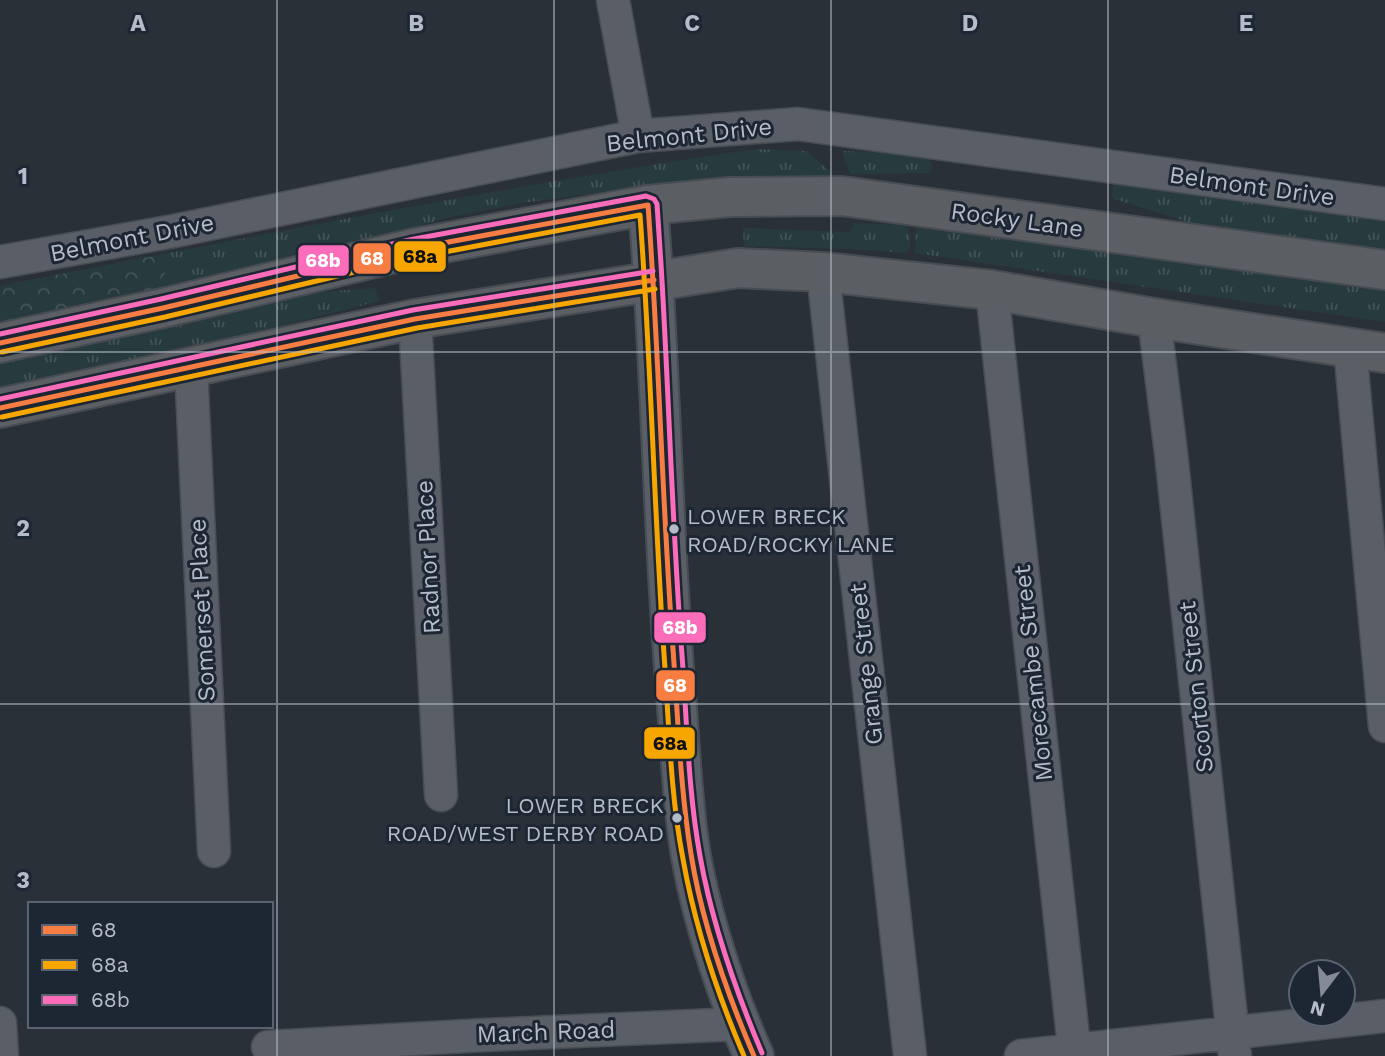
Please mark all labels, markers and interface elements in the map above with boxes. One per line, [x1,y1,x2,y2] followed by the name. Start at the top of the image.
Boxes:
[130,10,146,37] text: A
[408,10,424,37] text: B
[684,10,700,37] text: C
[962,10,978,37] text: D
[1239,10,1253,37] text: E
[605,112,773,158] street label: Belmont Drive
[1167,161,1337,211] street label: Belmont Drive
[18,163,28,190] text: 1
[949,197,1085,243] street label: Rocky Lane
[47,208,217,268] street label: Belmont Drive
[393,240,447,273] line badge: 68a
[352,242,392,275] line badge: 68
[297,244,350,277] line badge: 68b
[403,245,437,268] text: 68a
[360,247,384,270] text: 68
[305,249,341,272] text: 68b
[410,479,446,635] street label: Radnor Place
[687,504,895,557] place label: LOWER BRECK ROAD/ROCKY LANE
[16,515,30,542] text: 2
[183,518,221,702] street label: Somerset Place
[667,522,681,536] marker: LOWER BRECK ROAD/ROCKY LANE
[1008,564,1058,782] street label: Morecambe Street
[844,582,888,746] street label: Grange Street
[1173,600,1219,774] street label: Scorton Street
[653,611,707,644] line badge: 68b
[662,616,698,639] text: 68b
[655,669,696,702] line badge: 68
[663,674,687,697] text: 68
[643,726,696,760] line badge: 68a
[653,732,687,755] text: 68a
[387,793,664,846] place label: LOWER BRECK ROAD/WEST DERBY ROAD
[670,811,684,825] marker: LOWER BRECK ROAD/WEST DERBY ROAD
[16,867,30,894] text: 3
[28,902,273,1028] legend
[91,917,117,942] text: 68
[91,952,129,977] text: 68a
[1287,958,1357,1028] north arrow
[91,987,130,1012] text: 68b
[1308,996,1327,1022] text: N
[476,1016,616,1048] street label: March Road

